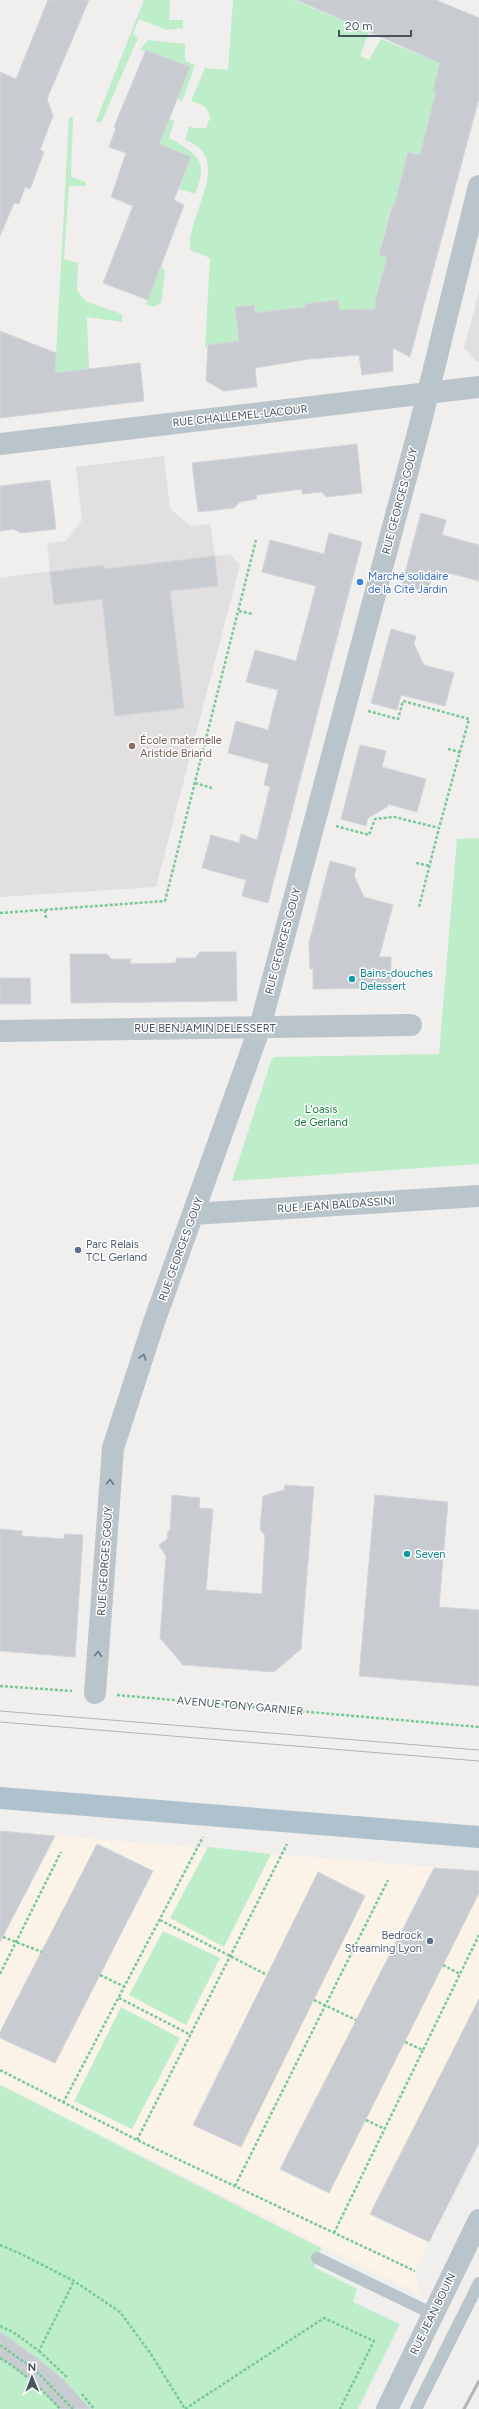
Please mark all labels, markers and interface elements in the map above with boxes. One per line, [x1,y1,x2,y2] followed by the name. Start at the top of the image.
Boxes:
[339,12,411,38] scale bar
[345,19,373,33] text: 20 m
[172,402,308,430] street label: RUE CHALLEMEL-LACOUR
[380,446,421,556] street label: RUE GEORGES GOUY
[368,570,448,596] place label: Marché solidaire de la Cité Jardin
[355,577,365,587] marker: Marché solidaire de la Cité Jardin
[140,734,222,760] place label: École maternelle Aristide Briand
[127,741,137,751] marker: École maternelle Aristide Briand
[263,886,304,996] street label: RUE GEORGES GOUY
[360,967,433,993] place label: Bains-douches Delessert
[347,974,357,984] marker: Bains-douches Delessert
[134,1022,276,1035] street label: RUE BENJAMIN DELESSERT
[294,1103,348,1129] park label: L'oasis de Gerland
[277,1194,395,1216] street label: RUE JEAN BALDASSINI
[156,1195,206,1303] street label: RUE GEORGES GOUY
[86,1238,147,1264] place label: Parc Relais TCL Gerland
[73,1245,83,1255] marker: Parc Relais TCL Gerland
[138,1354,147,1361] one-way arrow
[106,1479,115,1485] one-way arrow
[95,1505,115,1616] street label: RUE GEORGES GOUY
[415,1548,445,1561] place label: Seven
[402,1549,412,1559] marker: Seven
[93,1651,102,1657] one-way arrow
[176,1694,304,1718] street label: AVENUE TONY GARNIER
[345,1929,423,1955] place label: Bedrock Streaming Lyon
[425,1936,435,1946] marker: Bedrock Streaming Lyon
[408,2271,458,2357] street label: RUE JEAN BOUIN
[12,2357,52,2397] north arrow
[27,2361,36,2374] text: N

